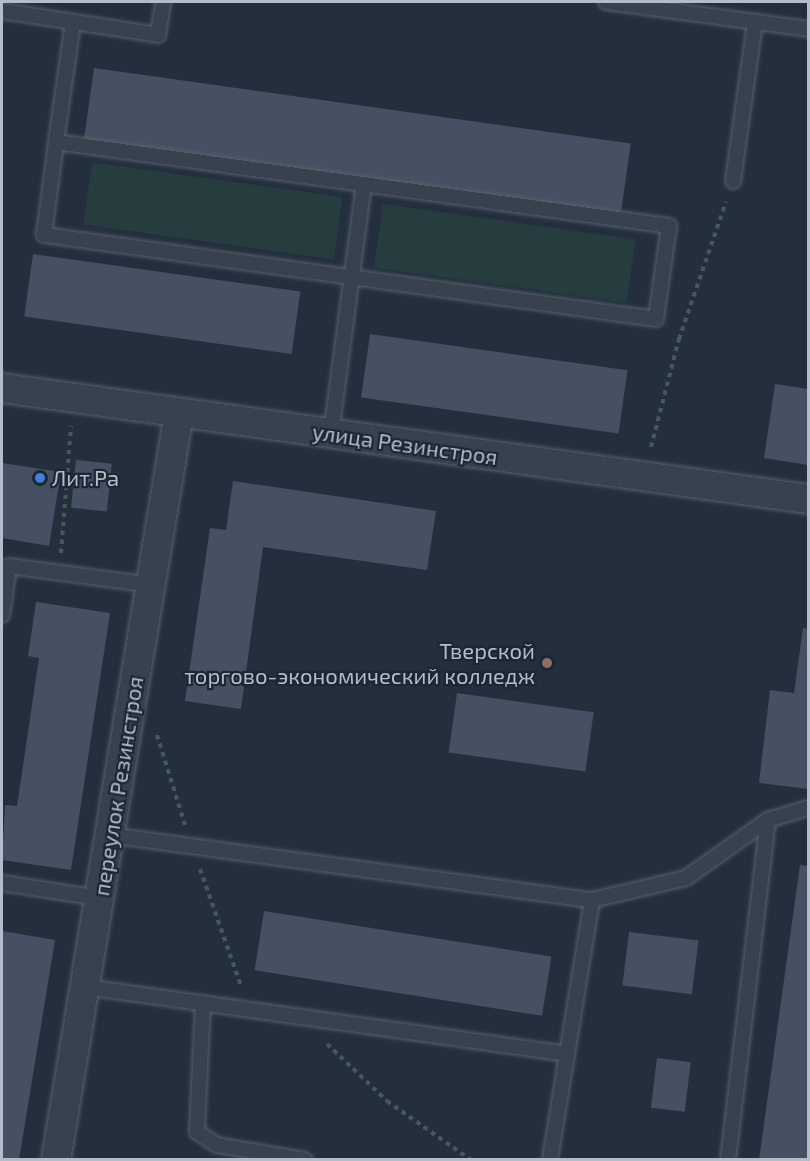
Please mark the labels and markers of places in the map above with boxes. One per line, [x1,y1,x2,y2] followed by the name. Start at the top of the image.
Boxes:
[52,465,119,491] place label: Лит.Ра
[33,471,47,485] marker: Лит.Ра
[184,637,535,688] place label: Тверской торгово-экономический колледж
[540,656,554,670] marker: Тверской торгово-экономический колледж

